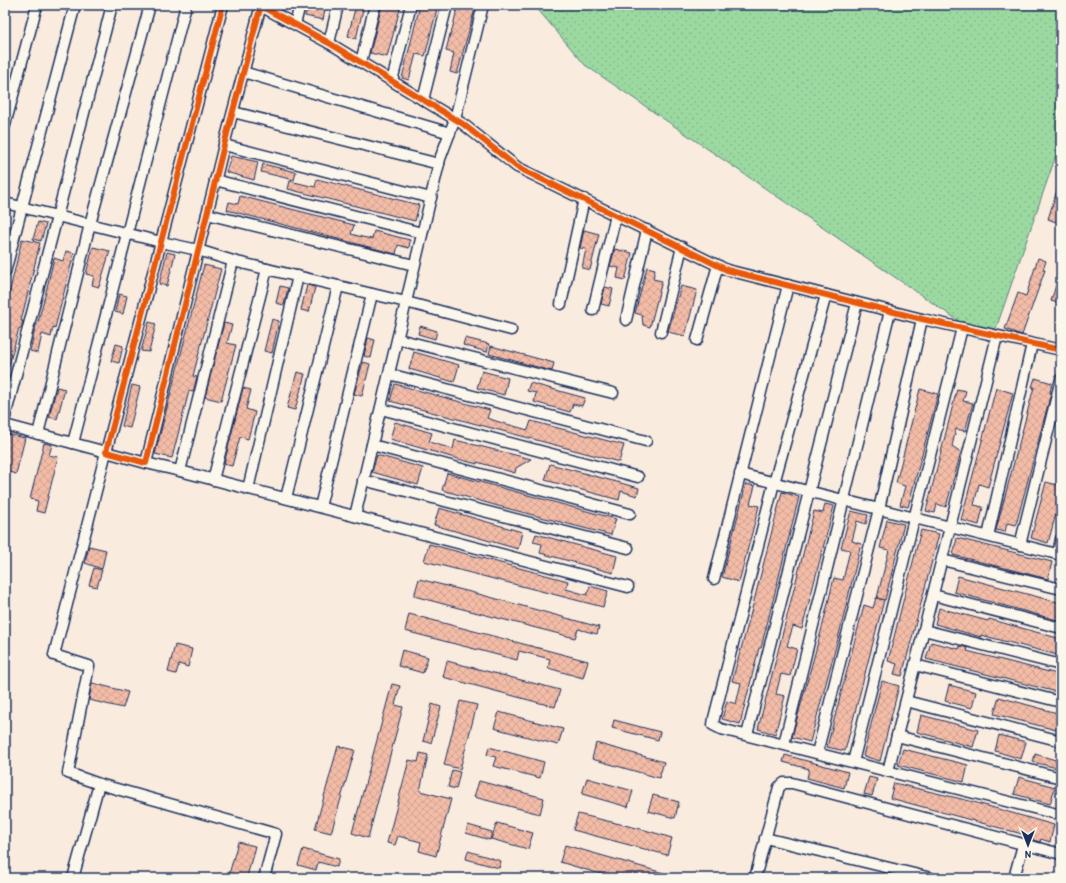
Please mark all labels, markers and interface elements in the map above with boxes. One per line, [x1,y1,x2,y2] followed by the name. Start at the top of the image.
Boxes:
[1008,825,1048,865] north arrow
[1025,848,1031,862] text: N

